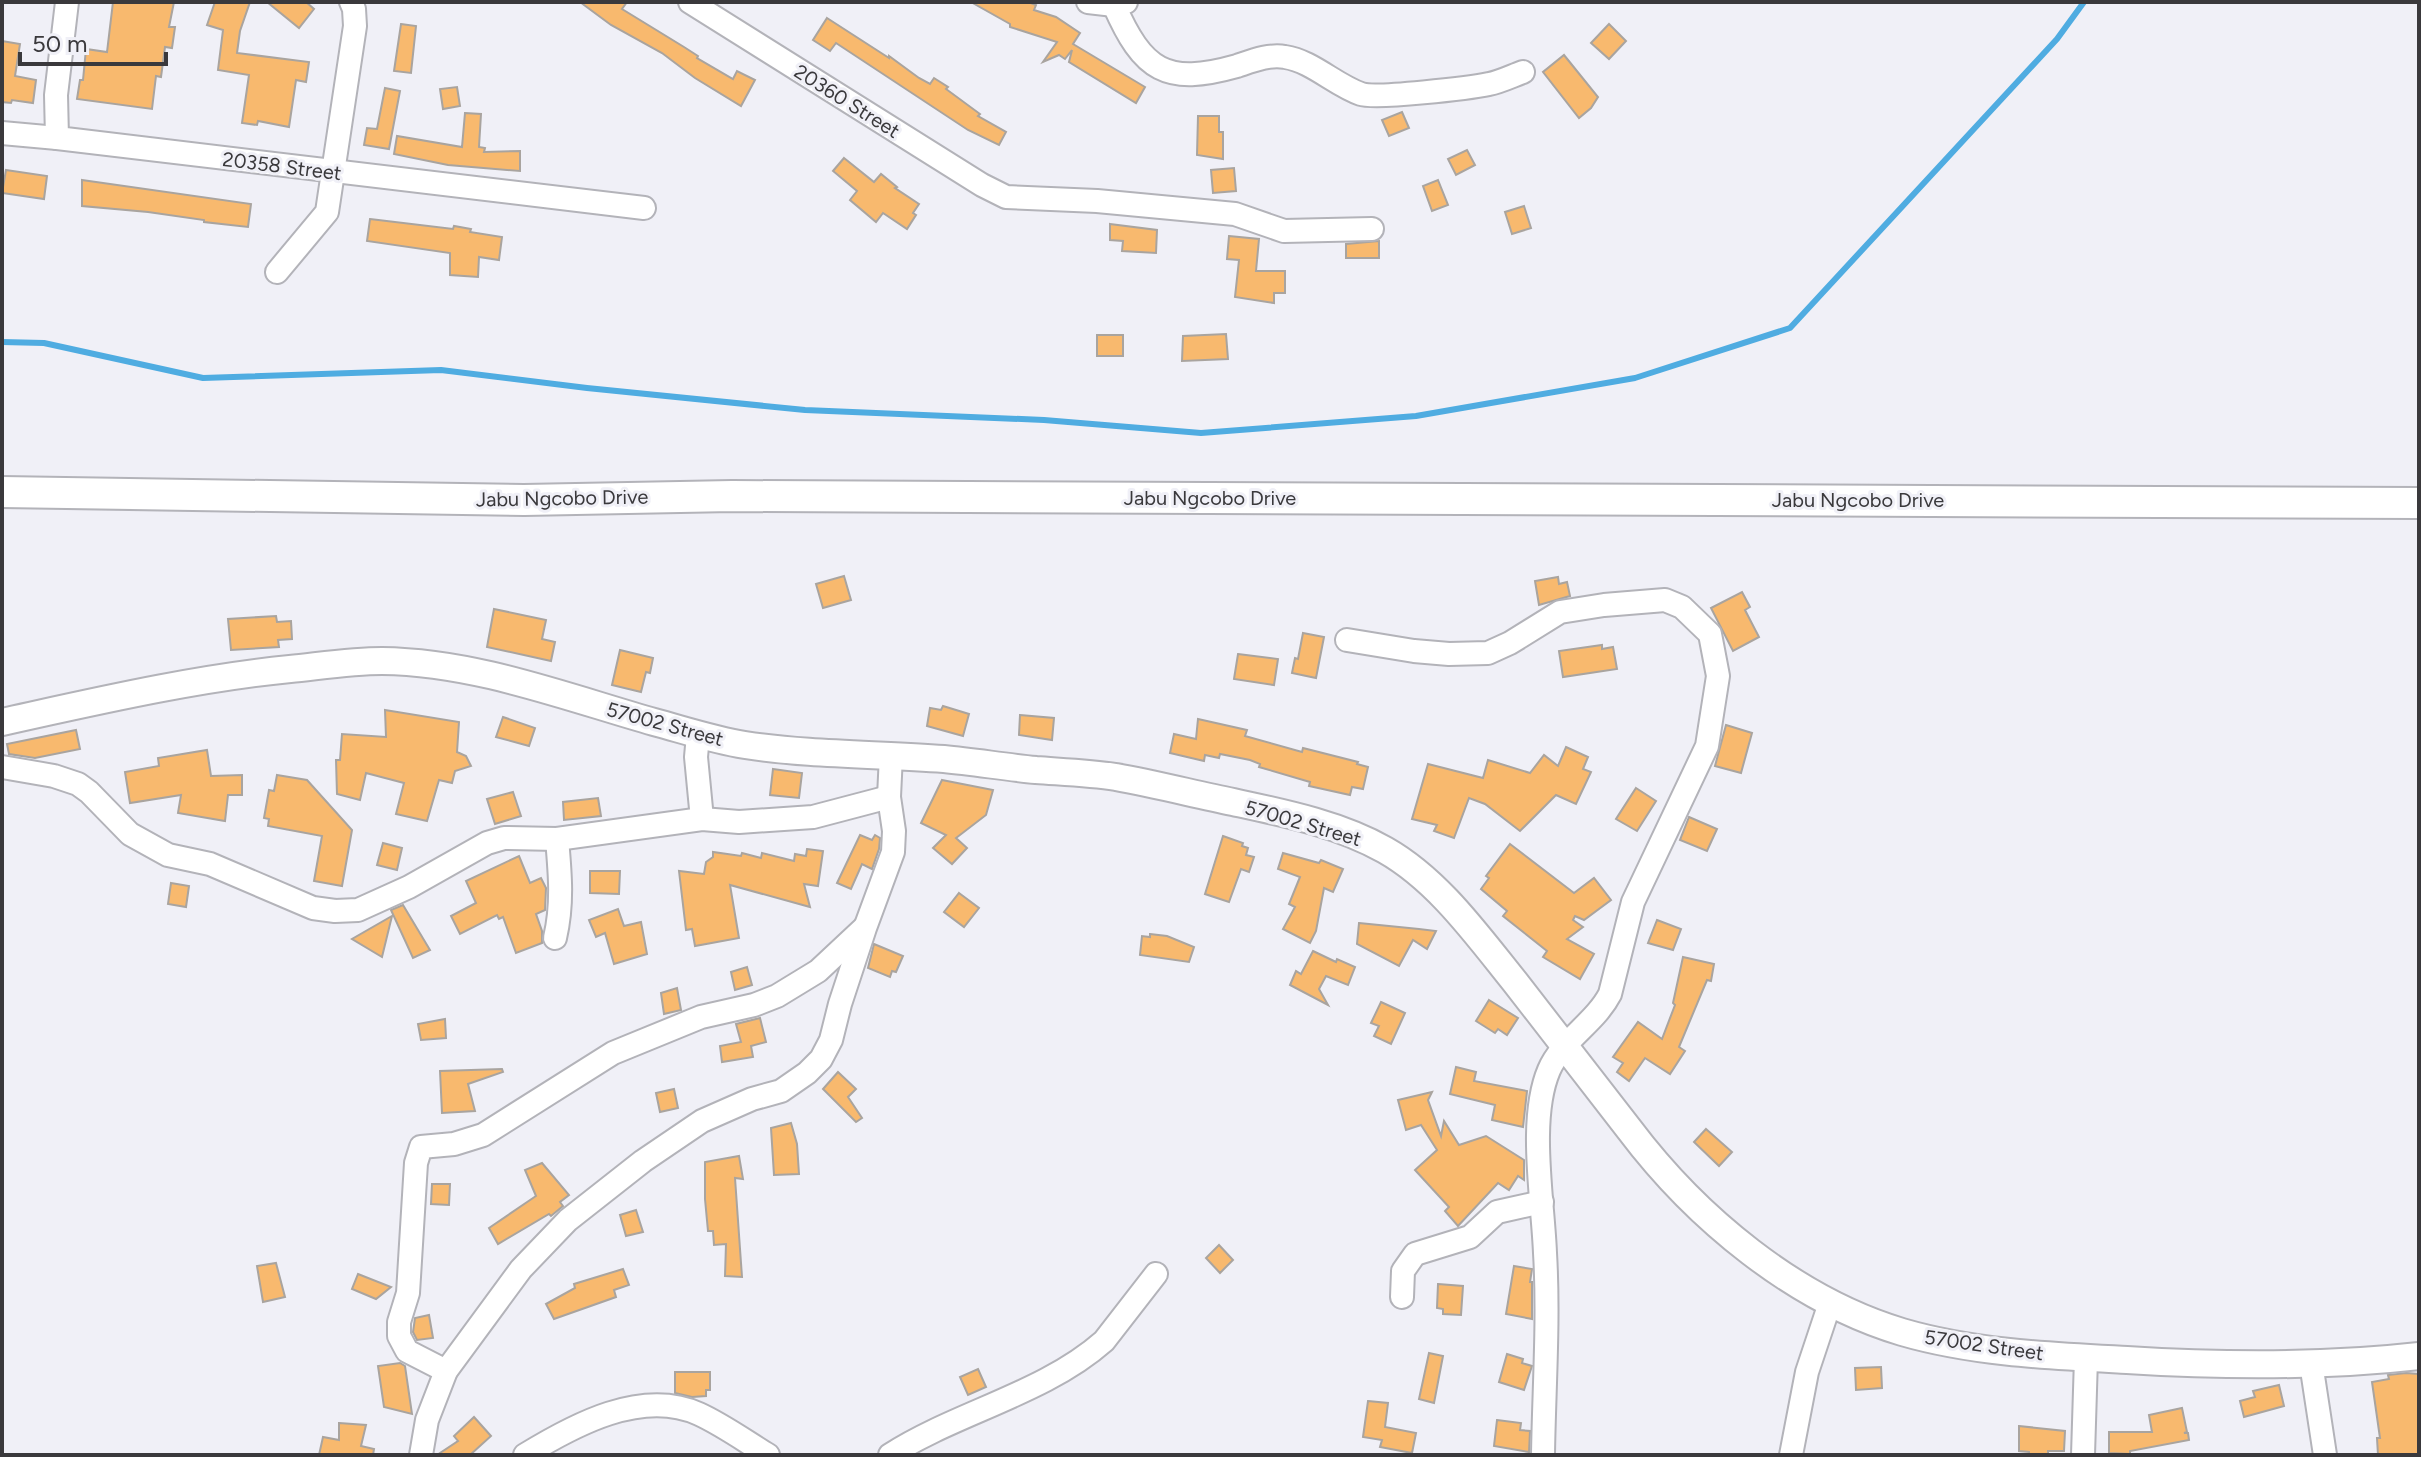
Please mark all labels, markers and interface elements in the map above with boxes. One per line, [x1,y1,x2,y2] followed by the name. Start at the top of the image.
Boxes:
[20,16,166,66] scale bar
[32,29,88,58] text: 50 m
[790,59,904,143] street label: 20360 Street
[221,147,343,185] street label: 20358 Street
[476,484,649,512] street label: Jabu Ngcobo Drive
[1124,486,1296,510] street label: Jabu Ngcobo Drive
[1772,488,1944,512] street label: Jabu Ngcobo Drive
[604,697,726,751] street label: 57002 Street
[1242,795,1364,851] street label: 57002 Street
[1923,1325,2045,1365] street label: 57002 Street

